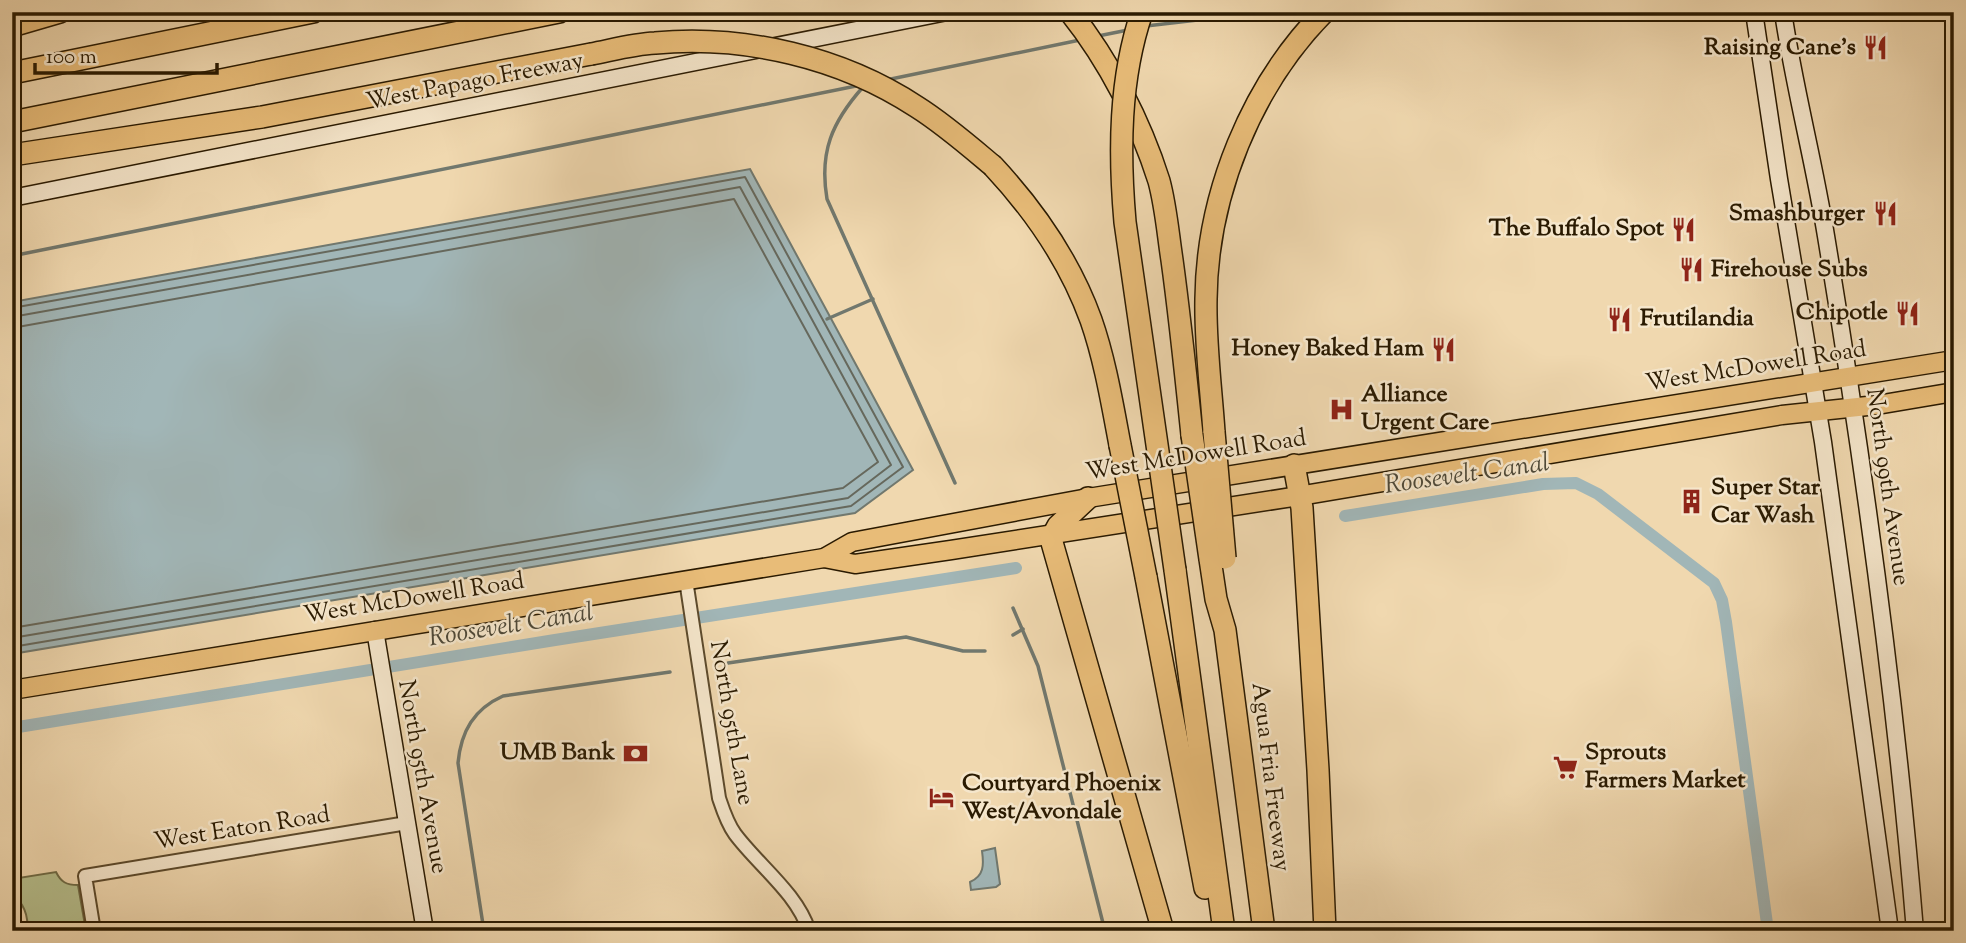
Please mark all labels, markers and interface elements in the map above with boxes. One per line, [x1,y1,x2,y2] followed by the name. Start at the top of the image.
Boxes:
[1704,31,1856,65] place label: Raising Cane's
[35,32,217,76] scale bar
[1862,34,1890,62] restaurant icon: Raising Cane's
[46,43,97,73] text: 100 m
[363,44,587,120] street label: West Papago Freeway
[1729,197,1866,231] place label: Smashburger
[1871,200,1899,228] restaurant icon: Smashburger
[1489,212,1665,246] place label: The Buffalo Spot
[1670,215,1698,243] restaurant icon: The Buffalo Spot
[1711,253,1868,287] place label: Firehouse Subs
[1677,256,1705,284] restaurant icon: Firehouse Subs
[1796,296,1888,330] place label: Chipotle
[1894,299,1922,327] restaurant icon: Chipotle
[1640,302,1755,336] place label: Frutilandia
[1606,305,1634,333] restaurant icon: Frutilandia
[1231,332,1424,366] place label: Honey Baked Ham
[1643,333,1869,401] street label: West McDowell Road
[1430,335,1458,363] restaurant icon: Honey Baked Ham
[1361,378,1490,440] place label: Alliance Urgent Care
[1856,386,1918,588] street label: North 99th Avenue
[1327,395,1355,423] hospital icon: Alliance Urgent Care
[1083,422,1309,490] street label: West McDowell Road
[1382,445,1552,505] water label: Roosevelt Canal
[1711,471,1821,533] place label: Super Star Car Wash
[1677,488,1705,516] building icon: Super Star Car Wash
[301,565,527,633] street label: West McDowell Road
[426,595,596,657] water label: Roosevelt Canal
[700,638,762,808] street label: North 95th Lane
[388,678,456,876] street label: North 95th Avenue
[1242,681,1298,874] street label: Agua Fria Freeway
[500,736,616,770] place label: UMB Bank
[1585,736,1746,798] place label: Sprouts Farmers Market
[621,739,649,767] bank icon: UMB Bank
[1551,753,1579,781] supermarket icon: Sprouts Farmers Market
[962,767,1161,829] place label: Courtyard Phoenix West/Avondale
[928,784,956,812] hotel icon: Courtyard Phoenix West/Avondale
[151,798,333,860] street label: West Eaton Road

